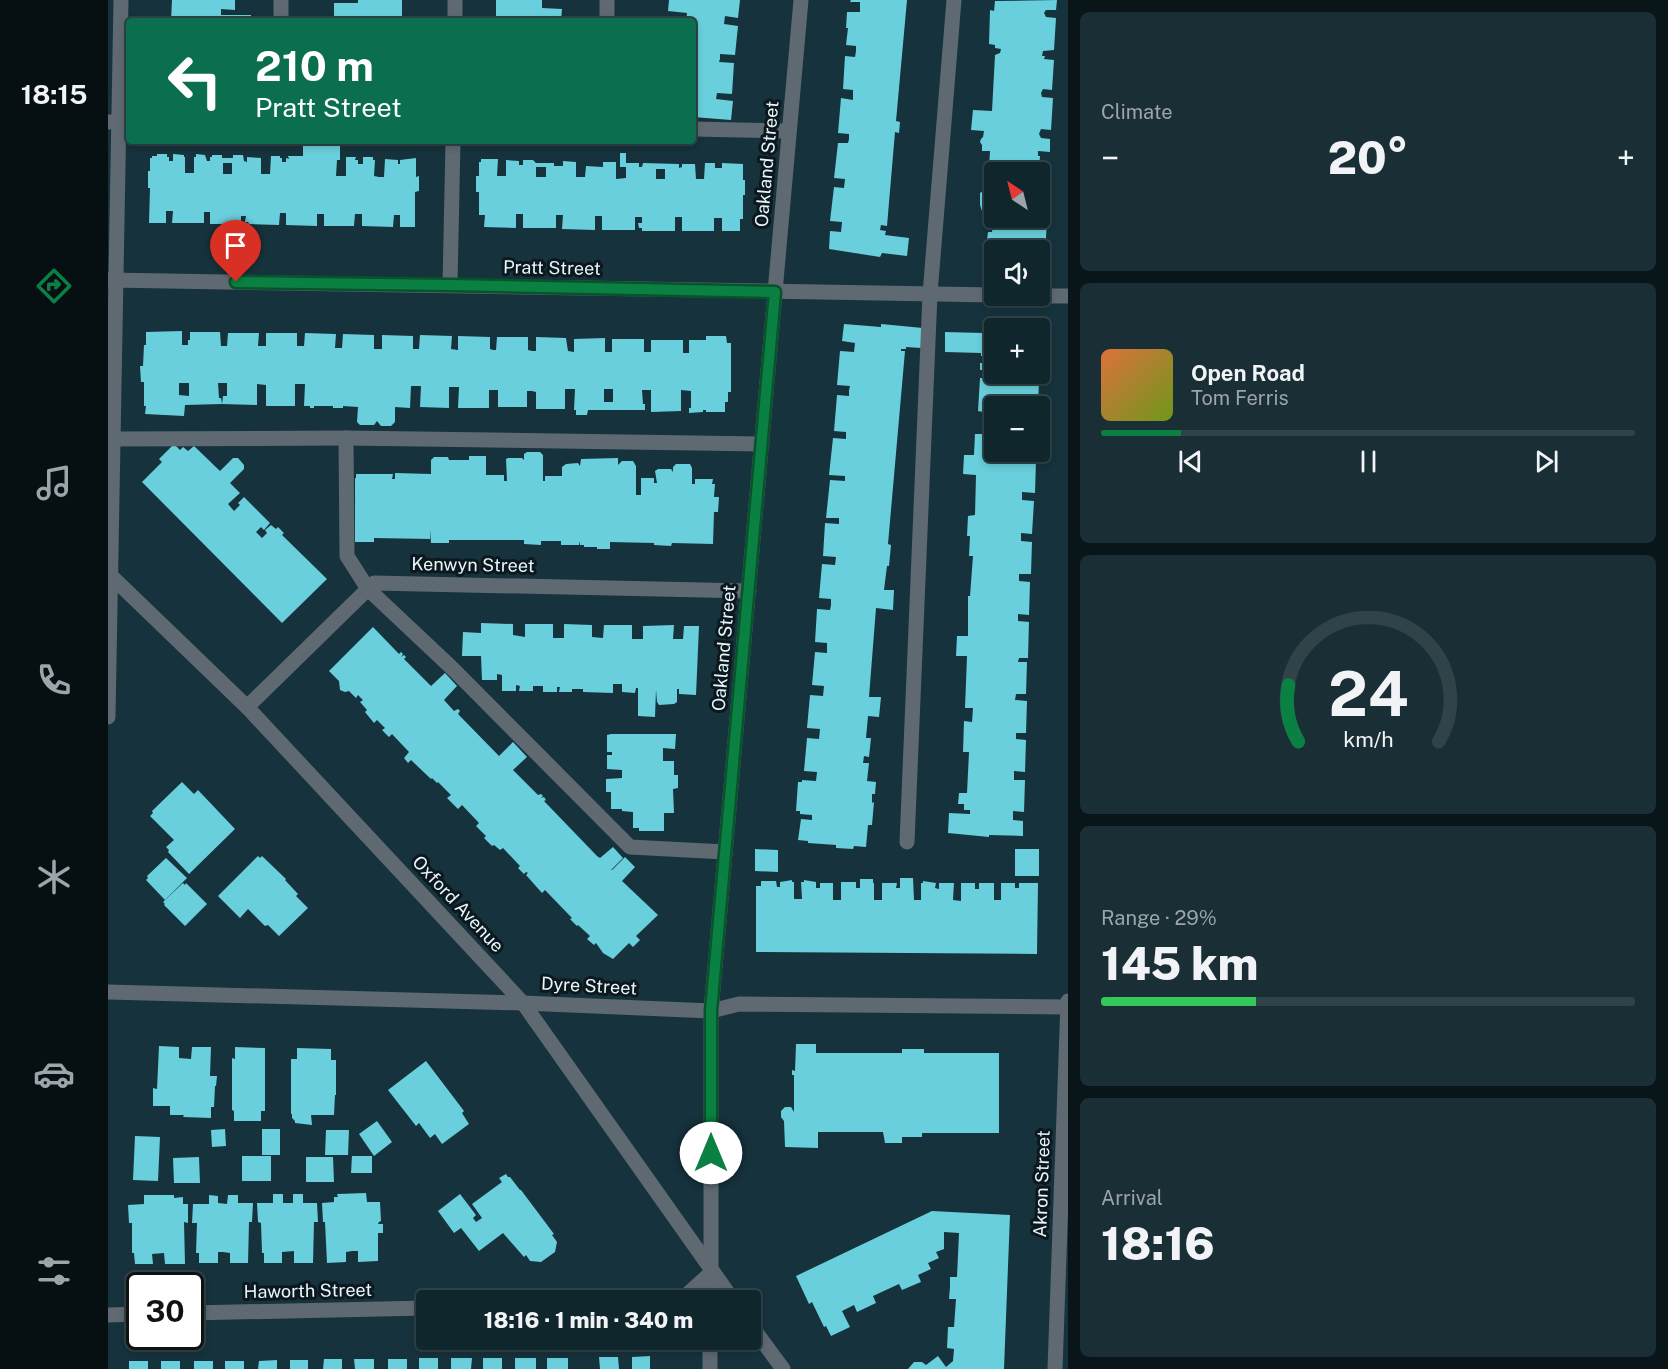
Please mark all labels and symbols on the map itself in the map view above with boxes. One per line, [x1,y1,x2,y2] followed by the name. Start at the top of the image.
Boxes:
[751,100,782,228] street label: Oakland Street
[984,162,1050,228] north arrow
[210,220,261,282] pin
[503,256,601,279] street label: Pratt Street
[411,553,535,576] street label: Kenwyn Street
[708,584,739,712] street label: Oakland Street
[408,851,508,956] street label: Oxford Avenue
[541,973,638,998] street label: Dyre Street
[679,1121,743,1185] position arrow
[1029,1130,1054,1238] street label: Akron Street
[126,1272,204,1350] speed limit sign: 30
[244,1279,372,1302] street label: Haworth Street

